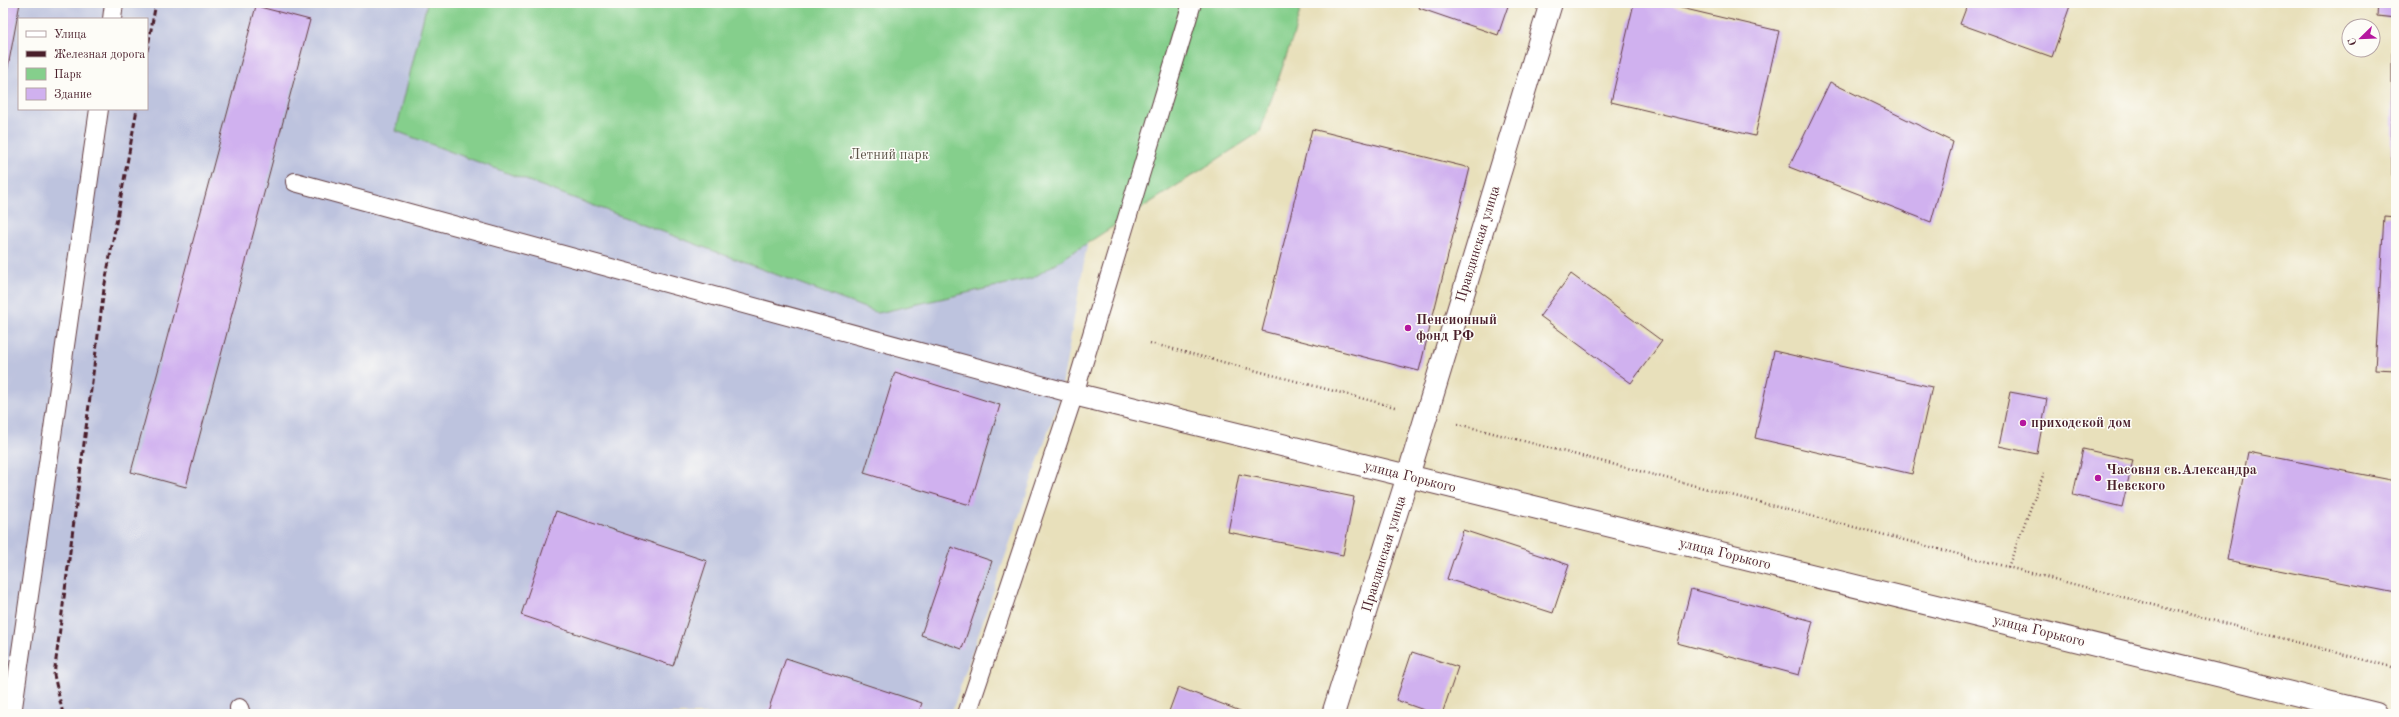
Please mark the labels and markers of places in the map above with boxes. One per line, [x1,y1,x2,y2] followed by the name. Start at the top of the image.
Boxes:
[1416,313,1497,344] place label: Пенсионный фонд РФ
[1403,323,1413,333] marker: Пенсионный фонд РФ
[2031,416,2131,430] place label: приходской дом
[2018,418,2028,428] marker: приходской дом
[2106,463,2257,493] place label: Часовня св.Александра Невского
[2093,473,2103,483] marker: Часовня св.Александра Невского

